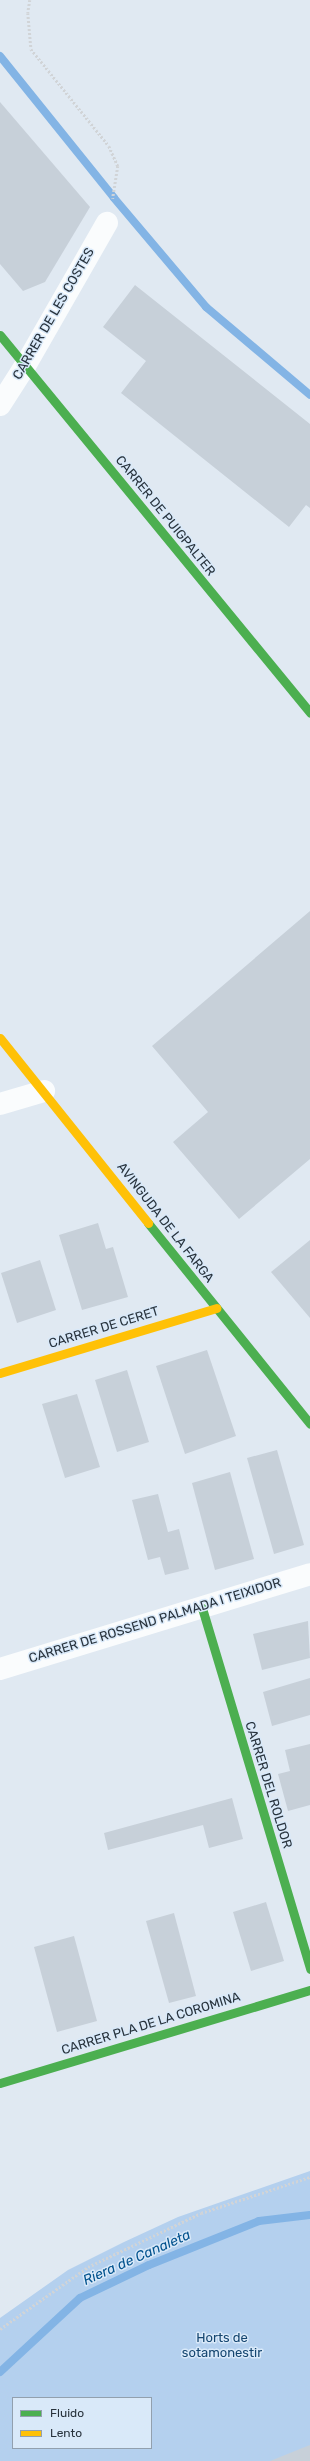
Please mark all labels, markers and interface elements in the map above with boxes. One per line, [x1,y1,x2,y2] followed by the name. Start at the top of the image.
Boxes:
[10,245,98,383] street label: CARRER DE LES COSTES
[112,453,218,579] street label: CARRER DE PUIGPALTER
[113,1160,217,1286] street label: AVINGUDA DE LA FARGA
[47,1304,161,1352] street label: CARRER DE CERET
[27,1575,283,1667] street label: CARRER DE ROSSEND PALMADA I TEIXIDOR
[241,1720,295,1850] street label: CARRER DEL ROLDOR
[59,1989,243,2059] street label: CARRER PLA DE LA COROMINA
[81,2227,193,2289] water label: Riera de Canaleta
[182,2331,262,2362] park label: Horts de sotamonestir
[12,2397,152,2449] legend
[50,2406,84,2420] text: Fluido
[50,2426,82,2440] text: Lento

